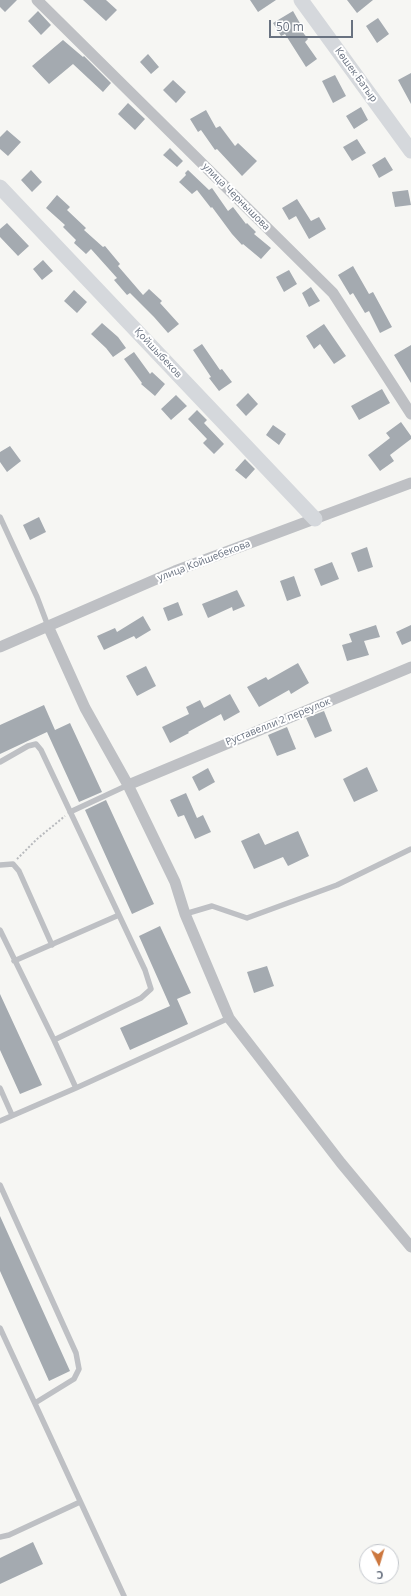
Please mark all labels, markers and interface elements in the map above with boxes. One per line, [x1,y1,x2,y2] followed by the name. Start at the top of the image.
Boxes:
[271,12,355,38] scale bar
[276,18,304,35] text: 50 m
[332,45,380,105] street label: Көшек Батыр
[200,161,272,233] street label: улица Чернышова
[132,325,184,381] street label: Қойшыбеков
[156,538,252,584] street label: улица Койшебекова
[224,696,332,748] street label: Руставелли 2 переулок
[359,1544,399,1584] north arrow
[376,1568,384,1583] text: С

